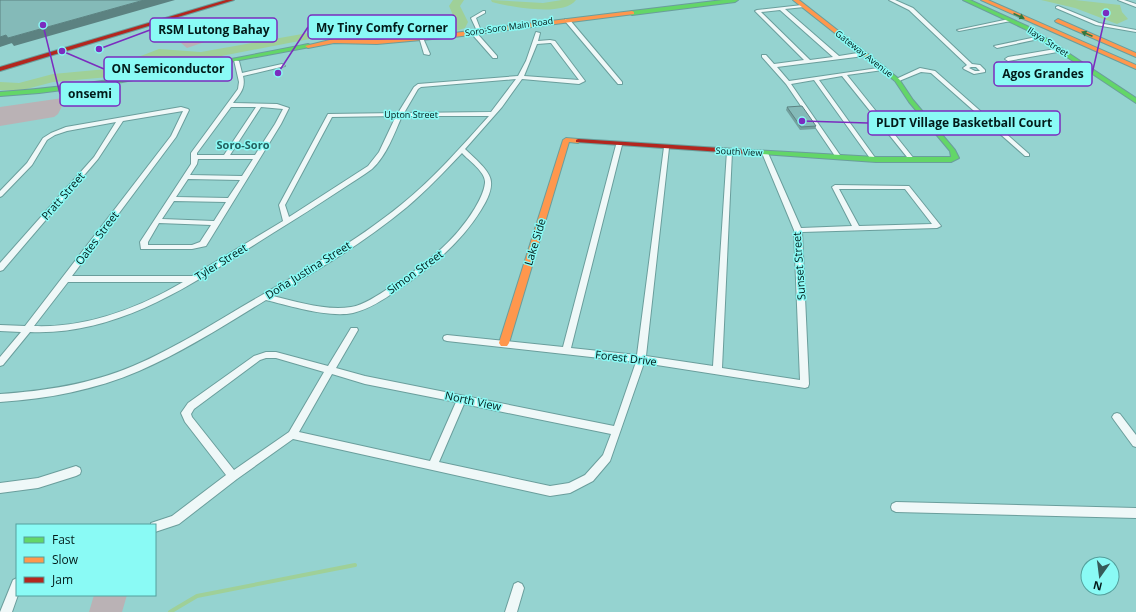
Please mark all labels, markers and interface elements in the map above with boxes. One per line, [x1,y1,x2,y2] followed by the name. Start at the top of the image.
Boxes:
[1014,13,1025,19] one-way arrow
[464,14,554,39] street label: Soro-Soro Main Road
[308,15,456,39] callout: My Tiny Comfy Corner
[150,18,277,42] callout: RSM Lutong Bahay
[316,19,449,36] text: My Tiny Comfy Corner
[158,21,270,38] text: RSM Lutong Bahay
[1025,23,1071,60] street label: Ilaya Street
[833,27,896,80] street label: Gateway Avenue
[1082,31,1093,37] one-way arrow
[104,57,232,81] callout: ON Semiconductor
[112,60,225,77] text: ON Semiconductor
[994,62,1092,86] callout: Agos Grandes
[1002,65,1084,82] text: Agos Grandes
[60,82,120,106] callout: onsemi
[68,85,112,102] text: onsemi
[384,108,438,121] street label: Upton Street
[868,111,1060,135] callout: PLDT Village Basketball Court
[876,114,1052,131] text: PLDT Village Basketball Court
[217,137,270,152] district label: Soro-Soro
[715,144,763,159] street label: South View
[38,169,88,223] street label: Pratt Street
[71,208,122,268] street label: Oates Street
[520,217,549,267] street label: Lake Side
[789,231,808,301] street label: Sunset Street
[262,237,353,302] street label: Doña Justina Street
[192,240,250,283] street label: Tyler Street
[384,246,446,297] street label: Simon Street
[594,346,658,369] street label: Forest Drive
[444,387,503,414] street label: North View
[16,524,156,596] legend
[52,531,75,548] text: Fast
[52,551,79,568] text: Slow
[1080,556,1120,596] north arrow
[51,571,73,588] text: Jam
[1091,578,1104,595] text: N

